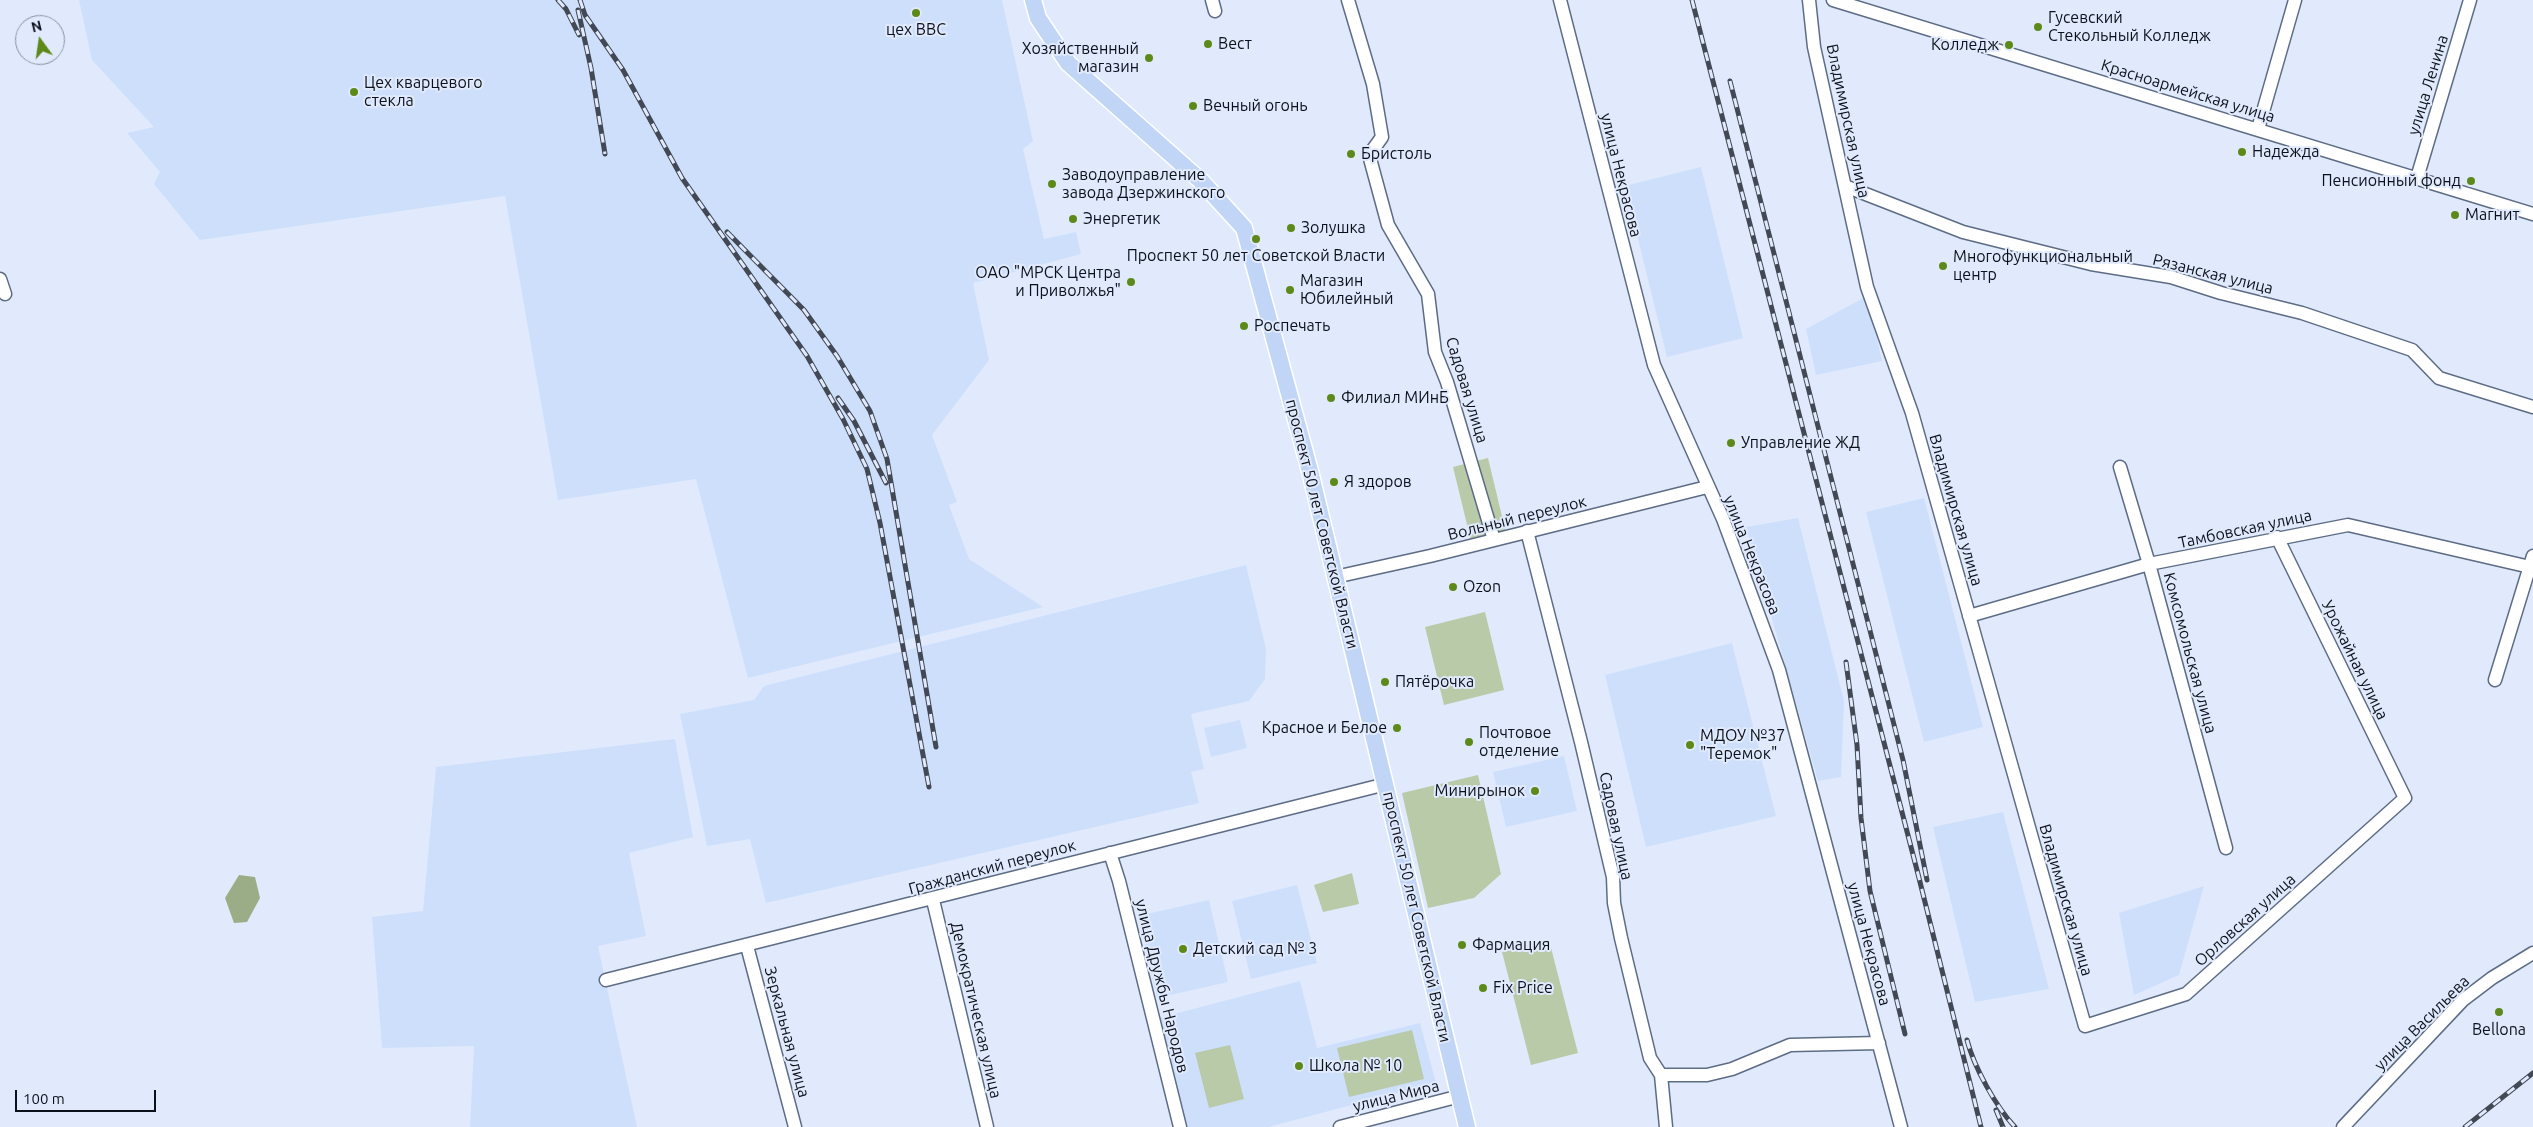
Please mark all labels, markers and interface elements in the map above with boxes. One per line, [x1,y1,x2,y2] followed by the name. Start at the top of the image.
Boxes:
[910,7,922,19] marker: цех ВВС
[2048,8,2211,46] place label: Гусевский Стекольный Колледж
[15,15,65,65] north arrow
[30,17,44,35] text: N
[886,20,946,40] place label: цех ВВС
[2032,21,2044,33] marker: Гусевский Стекольный Колледж
[2404,33,2452,137] street label: улица Ленина
[1218,34,1252,54] place label: Вест
[1931,35,1999,55] place label: Колледж
[1202,38,1214,50] marker: Вест
[1022,39,1139,77] place label: Хозяйственный магазин
[2003,39,2015,51] marker: Колледж
[1822,42,1874,200] street label: Владимирская улица
[1143,52,1155,64] marker: Хозяйственный магазин
[2099,55,2277,127] street label: Красноармейская улица
[364,73,483,111] place label: Цех кварцевого стекла
[348,86,360,98] marker: Цех кварцевого стекла
[1203,96,1308,116] place label: Вечный огонь
[1187,100,1199,112] marker: Вечный огонь
[1596,111,1646,239] street label: улица Некрасова
[2252,142,2319,162] place label: Надежда
[1361,144,1431,164] place label: Бристоль
[2236,146,2248,158] marker: Надежда
[1345,148,1357,160] marker: Бристоль
[1062,165,1225,203] place label: Заводоуправление завода Дзержинского
[2322,171,2461,191] place label: Пенсионный фонд
[2465,175,2477,187] marker: Пенсионный фонд
[1046,178,1058,190] marker: Заводоуправление завода Дзержинского
[2465,205,2519,225] place label: Магнит
[1083,209,1160,229] place label: Энергетик
[2449,209,2461,221] marker: Магнит
[1067,213,1079,225] marker: Энергетик
[1301,218,1366,238] place label: Золушка
[1285,222,1297,234] marker: Золушка
[1250,233,1262,245] marker: Проспект 50 лет Советской Власти
[1127,246,1385,266] place label: Проспект 50 лет Советской Власти
[1953,247,2133,285] place label: Многофункциональный центр
[2151,250,2275,298] street label: Рязанская улица
[1937,260,1949,272] marker: Многофункциональный центр
[975,263,1121,301] place label: ОАО "МРСК Центра и Приволжья"
[1300,271,1394,309] place label: Магазин Юбилейный
[1125,276,1137,288] marker: ОАО "МРСК Центра и Приволжья"
[1284,284,1296,296] marker: Магазин Юбилейный
[1254,316,1330,336] place label: Роспечать
[1238,320,1250,332] marker: Роспечать
[1442,335,1492,445] street label: Садовая улица
[1341,388,1449,408] place label: Филиал МИнБ
[1325,392,1337,404] marker: Филиал МИнБ
[1282,397,1362,651] street label: проспект 50 лет Советской Власти
[1925,432,1987,588] street label: Владимирская улица
[1741,433,1860,453] place label: Управление ЖД
[1725,437,1737,449] marker: Управление ЖД
[1344,472,1412,492] place label: Я здоров
[1328,476,1340,488] marker: Я здоров
[1446,491,1588,545] street label: Вольный переулок
[1719,492,1785,618] street label: улица Некрасова
[2177,506,2313,552] street label: Тамбовская улица
[2159,570,2221,736] street label: Комсомольская улица
[1463,577,1501,597] place label: Ozon
[1447,581,1459,593] marker: Ozon
[2318,597,2392,723] street label: Урожайная улица
[1395,672,1474,692] place label: Пятёрочка
[1379,676,1391,688] marker: Пятёрочка
[1262,718,1387,738] place label: Красное и Белое
[1391,722,1403,734] marker: Красное и Белое
[1479,723,1559,761] place label: Почтовое отделение
[1700,726,1785,764] place label: МДОУ №37 "Теремок"
[1463,736,1475,748] marker: Почтовое отделение
[1684,739,1696,751] marker: МДОУ №37 "Теремок"
[1595,770,1637,882] street label: Садовая улица
[1435,781,1525,801] place label: Минирынок
[1529,785,1541,797] marker: Минирынок
[1379,790,1455,1044] street label: проспект 50 лет Советской Власти
[2035,822,2097,978] street label: Владимирская улица
[906,835,1078,899] street label: Гражданский переулок
[2191,870,2299,970] street label: Орловская улица
[1843,880,1895,1008] street label: улица Некрасова
[1131,897,1193,1075] street label: улица Дружбы Народов
[946,920,1006,1100] street label: Демократическая улица
[1472,935,1550,955] place label: Фармация
[1193,939,1317,959] place label: Детский сад № 3
[1456,939,1468,951] marker: Фармация
[1177,943,1189,955] marker: Детский сад № 3
[760,964,814,1100] street label: Зеркальная улица
[2371,972,2473,1074] street label: улица Васильева
[1493,978,1553,998] place label: Fix Price
[1477,982,1489,994] marker: Fix Price
[2493,1006,2505,1018] marker: Bellona
[2472,1020,2526,1040] place label: Bellona
[1309,1056,1402,1076] place label: Школа № 10
[1293,1060,1305,1072] marker: Школа № 10
[1351,1076,1441,1116] street label: улица Мира
[18,1080,159,1112] scale bar
[23,1090,65,1107] text: 100 m

